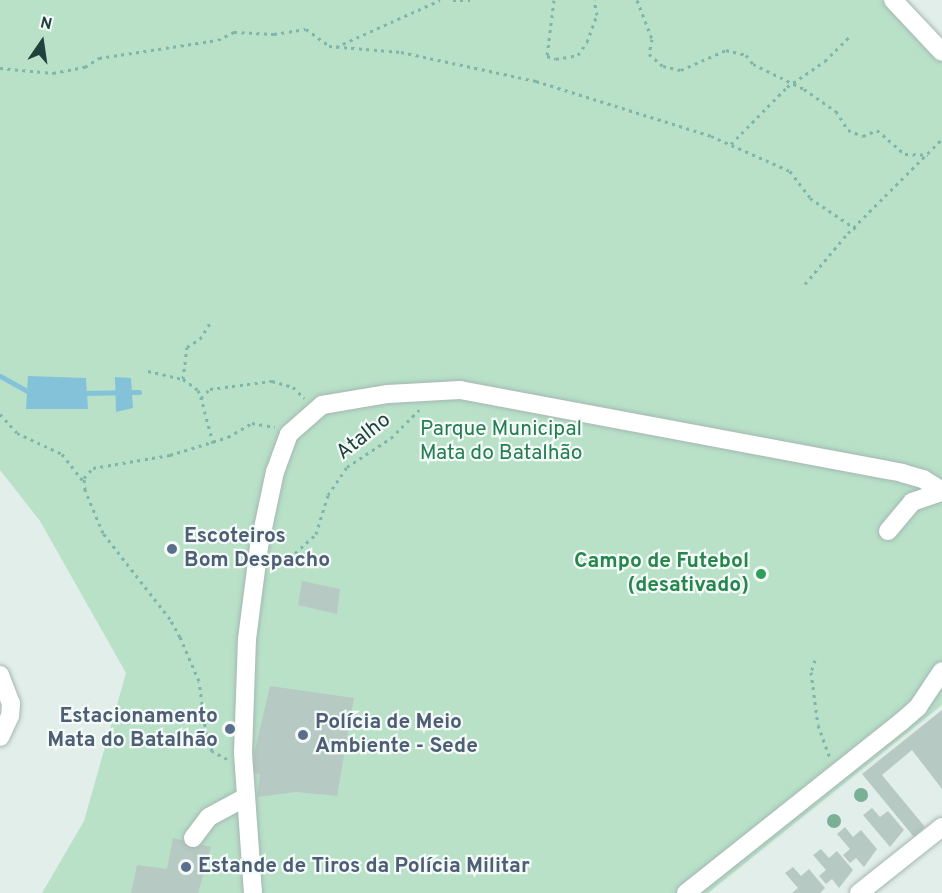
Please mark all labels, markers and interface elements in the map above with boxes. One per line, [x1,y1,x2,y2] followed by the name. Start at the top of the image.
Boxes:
[12,12,72,72] north arrow
[38,13,54,35] text: N
[332,408,396,466] street label: Atalho
[420,417,582,467] park label: Parque Municipal Mata do Batalhão
[184,524,330,574] place label: Escoteiros Bom Despacho
[165,542,179,556] marker: Escoteiros Bom Despacho
[574,549,749,599] place label: Campo de Futebol (desativado)
[754,567,768,581] marker: Campo de Futebol (desativado)
[47,704,218,754] place label: Estacionamento Mata do Batalhão
[315,710,478,760] place label: Polícia de Meio Ambiente - Sede
[223,722,237,736] marker: Estacionamento Mata do Batalhão
[296,728,310,742] marker: Polícia de Meio Ambiente - Sede
[198,854,530,880] place label: Estande de Tiros da Polícia Militar
[179,860,193,874] marker: Estande de Tiros da Polícia Militar

